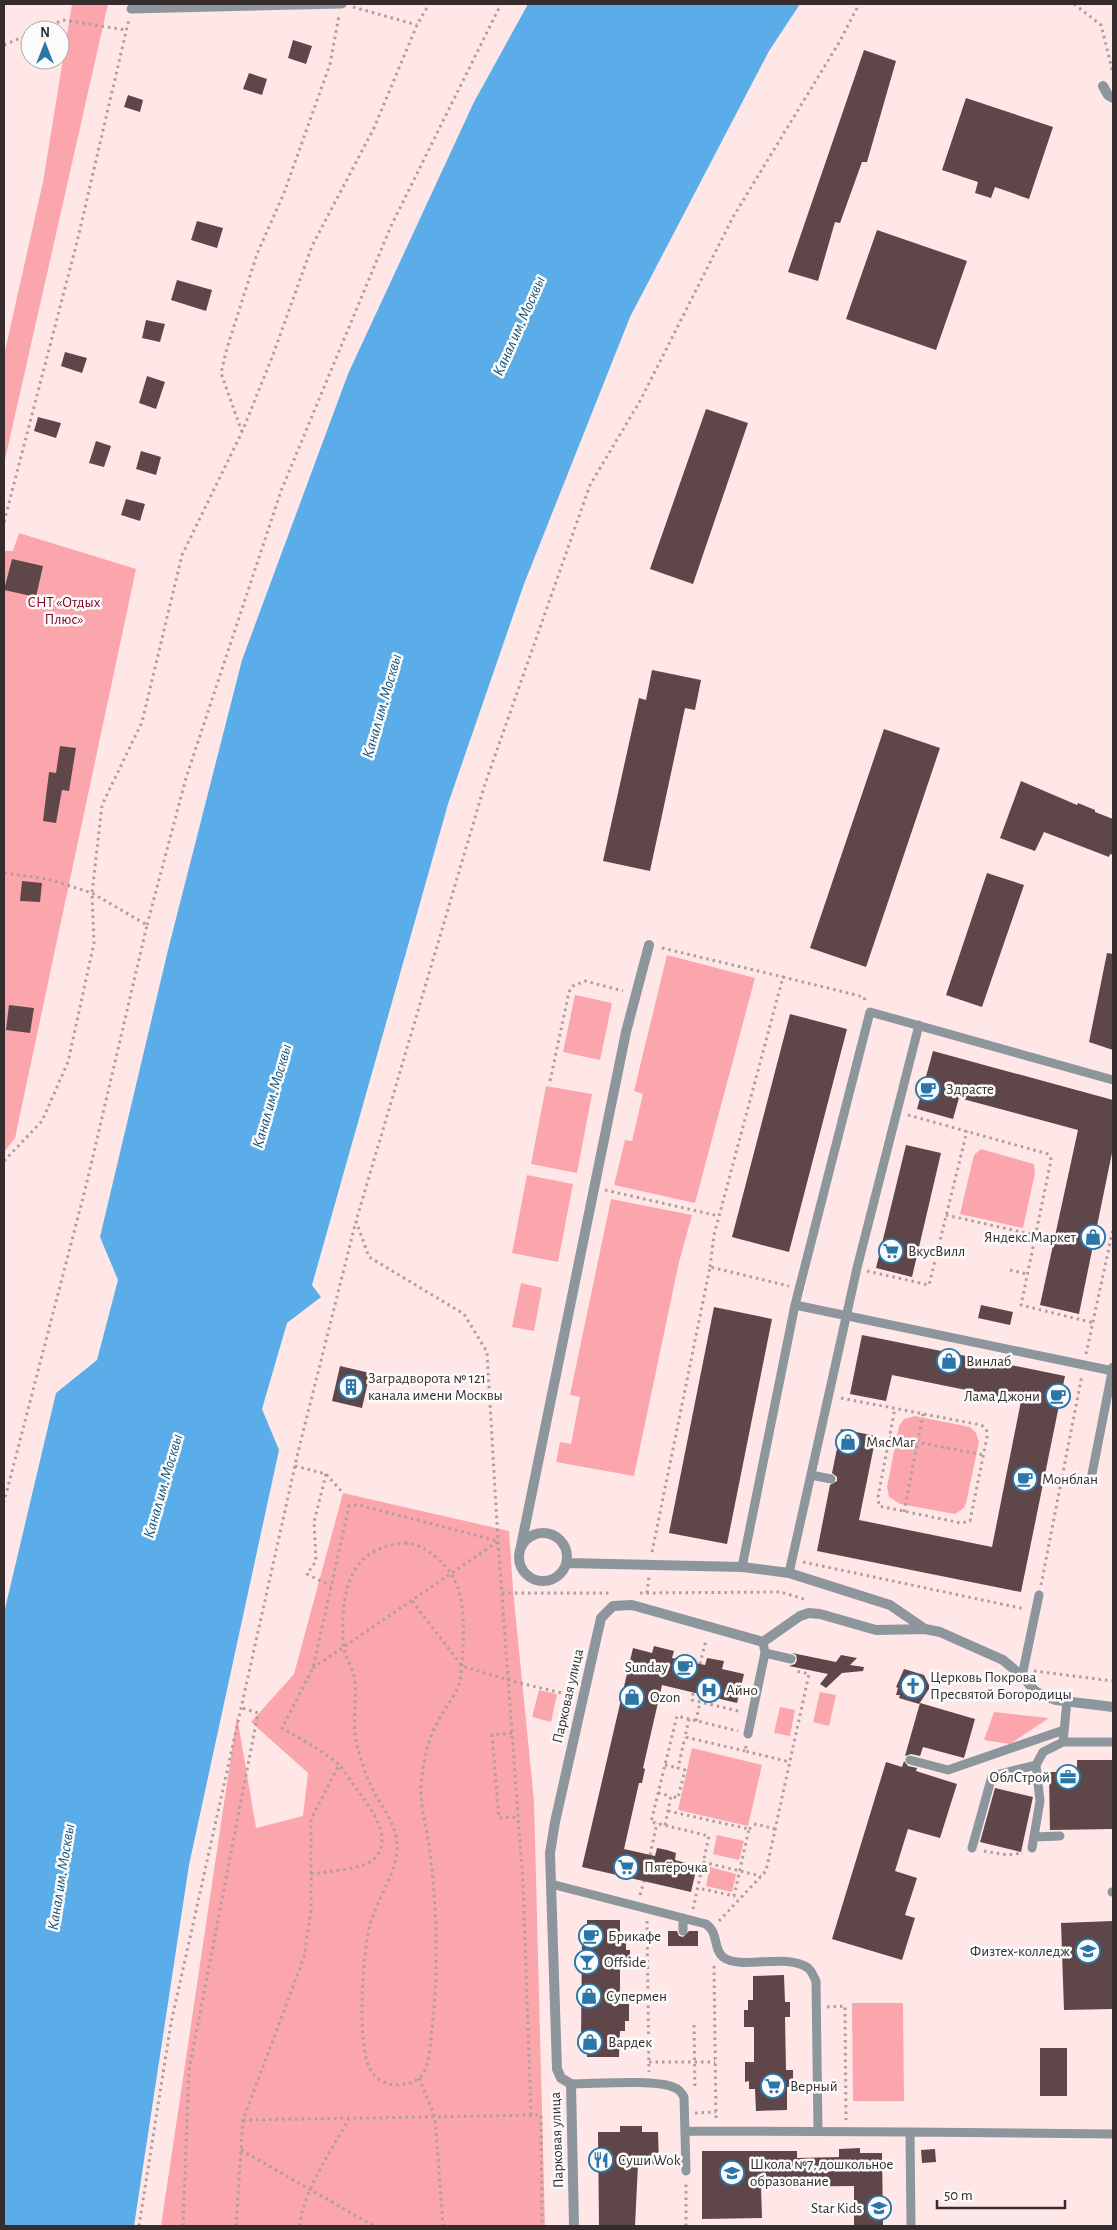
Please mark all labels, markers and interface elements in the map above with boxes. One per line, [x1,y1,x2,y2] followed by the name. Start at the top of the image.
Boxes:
[20,20,70,70] north arrow
[40,26,50,40] text: N
[490,274,548,378] water label: Канал им. Москвы
[28,595,101,627] park label: СНТ «Отдых Плюс»
[360,652,405,760] water label: Канал им. Москвы
[250,1042,295,1150] water label: Канал им. Москвы
[915,1076,941,1102] cafe icon: Здрасте
[946,1082,994,1097] place label: Здрасте
[1080,1224,1106,1250] shop icon: Яндекс.Маркет
[984,1230,1077,1245] place label: Яндекс.Маркет
[878,1238,904,1264] supermarket icon: ВкусВилл
[908,1244,965,1259] place label: ВкусВилл
[936,1348,962,1374] shop icon: Винлаб
[966,1354,1011,1369] place label: Винлаб
[368,1371,503,1403] place label: Заградворота № 121 канала имени Москвы
[338,1374,364,1400] building icon: Заградворота № 121 канала имени Москвы
[1045,1383,1071,1409] cafe icon: Лама Джони
[964,1389,1040,1404] place label: Лама Джони
[835,1429,861,1455] shop icon: МясМаг
[141,1432,186,1540] water label: Канал им. Москвы
[866,1435,916,1450] place label: МясМаг
[1012,1466,1038,1492] cafe icon: Монблан
[1042,1472,1098,1487] place label: Монблан
[550,1647,586,1745] street label: Парковая улица
[672,1654,698,1680] cafe icon: Sunday
[625,1660,669,1675] place label: Sunday
[930,1670,1072,1702] place label: Церковь Покрова Пресвятой Богородицы
[900,1673,926,1699] church icon: Церковь Покрова Пресвятой Богородицы
[696,1677,722,1703] hospital icon: Айно
[726,1683,758,1698] place label: Айно
[619,1684,645,1710] shop icon: Ozon
[650,1690,680,1705] place label: Ozon
[1055,1764,1081,1790] office icon: ОблСтрой
[989,1770,1050,1785] place label: ОблСтрой
[45,1823,77,1931] water label: Канал им. Москвы
[613,1854,639,1880] supermarket icon: Пятёрочка
[644,1860,708,1875] place label: Пятёрочка
[578,1923,604,1949] cafe icon: Брикафе
[608,1929,661,1944] place label: Брикафе
[1075,1938,1101,1964] school or university icon: Физтех-колледж
[970,1944,1070,1959] place label: Физтех-колледж
[574,1949,600,1975] bar icon: Offside
[604,1955,647,1970] place label: Offside
[576,1983,602,2009] shop icon: Супермен
[606,1989,667,2004] place label: Супермен
[577,2029,603,2055] shop icon: Вардек
[608,2035,652,2050] place label: Вардек
[760,2073,786,2099] supermarket icon: Верный
[790,2079,838,2094] place label: Верный
[548,2091,566,2189] street label: Парковая улица
[588,2147,614,2173] restaurant icon: Суши Wok
[618,2153,681,2168] place label: Суши Wok
[750,2157,893,2189] place label: Школа №7, дошкольное образование
[719,2160,745,2186] school or university icon: Школа №7, дошкольное образование
[937,2178,1064,2210] scale bar
[944,2188,973,2203] text: 50 m
[866,2195,892,2221] school or university icon: Star Kids
[811,2201,862,2216] place label: Star Kids

